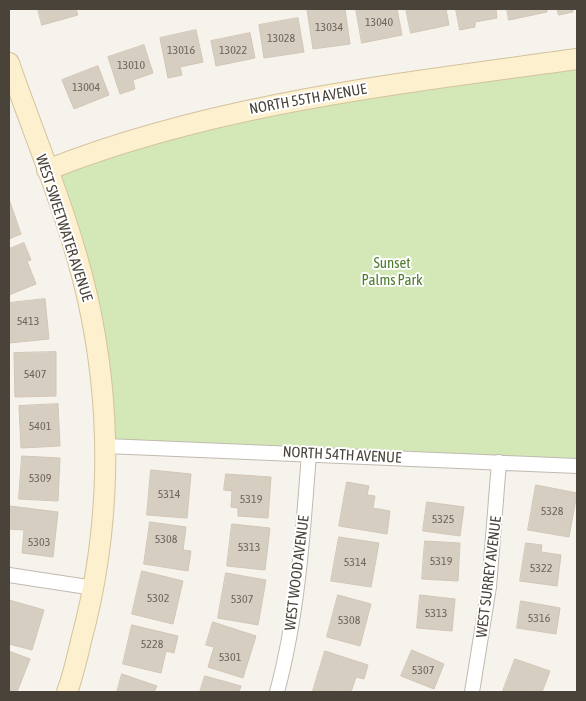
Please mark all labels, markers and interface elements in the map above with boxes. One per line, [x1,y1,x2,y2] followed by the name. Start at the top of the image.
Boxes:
[365,15,393,29] house number: 13040
[315,20,343,34] house number: 13034
[267,31,295,45] house number: 13028
[167,43,195,57] house number: 13016
[219,43,247,57] house number: 13022
[117,58,145,72] house number: 13010
[72,80,100,94] house number: 13004
[248,80,368,118] street label: NORTH 55TH AVENUE
[32,152,96,304] street label: WEST SWEETWATER AVENUE
[361,254,423,289] park label: Sunset Palms Park
[17,314,39,328] house number: 5413
[24,367,46,381] house number: 5407
[29,419,51,433] house number: 5401
[282,443,402,467] street label: NORTH 54TH AVENUE
[29,471,51,485] house number: 5309
[158,487,180,501] house number: 5314
[240,492,262,506] house number: 5319
[541,504,563,518] house number: 5328
[432,512,454,526] house number: 5325
[281,514,313,632] street label: WEST WOOD AVENUE
[473,515,505,639] street label: WEST SURREY AVENUE
[155,532,177,546] house number: 5308
[28,535,50,549] house number: 5303
[238,540,260,554] house number: 5313
[430,554,452,568] house number: 5319
[344,555,366,569] house number: 5314
[530,561,552,575] house number: 5322
[147,591,169,605] house number: 5302
[231,592,253,606] house number: 5307
[425,606,447,620] house number: 5313
[528,611,550,625] house number: 5316
[338,613,360,627] house number: 5308
[141,637,163,651] house number: 5228
[219,650,241,664] house number: 5301
[412,663,434,677] house number: 5307

